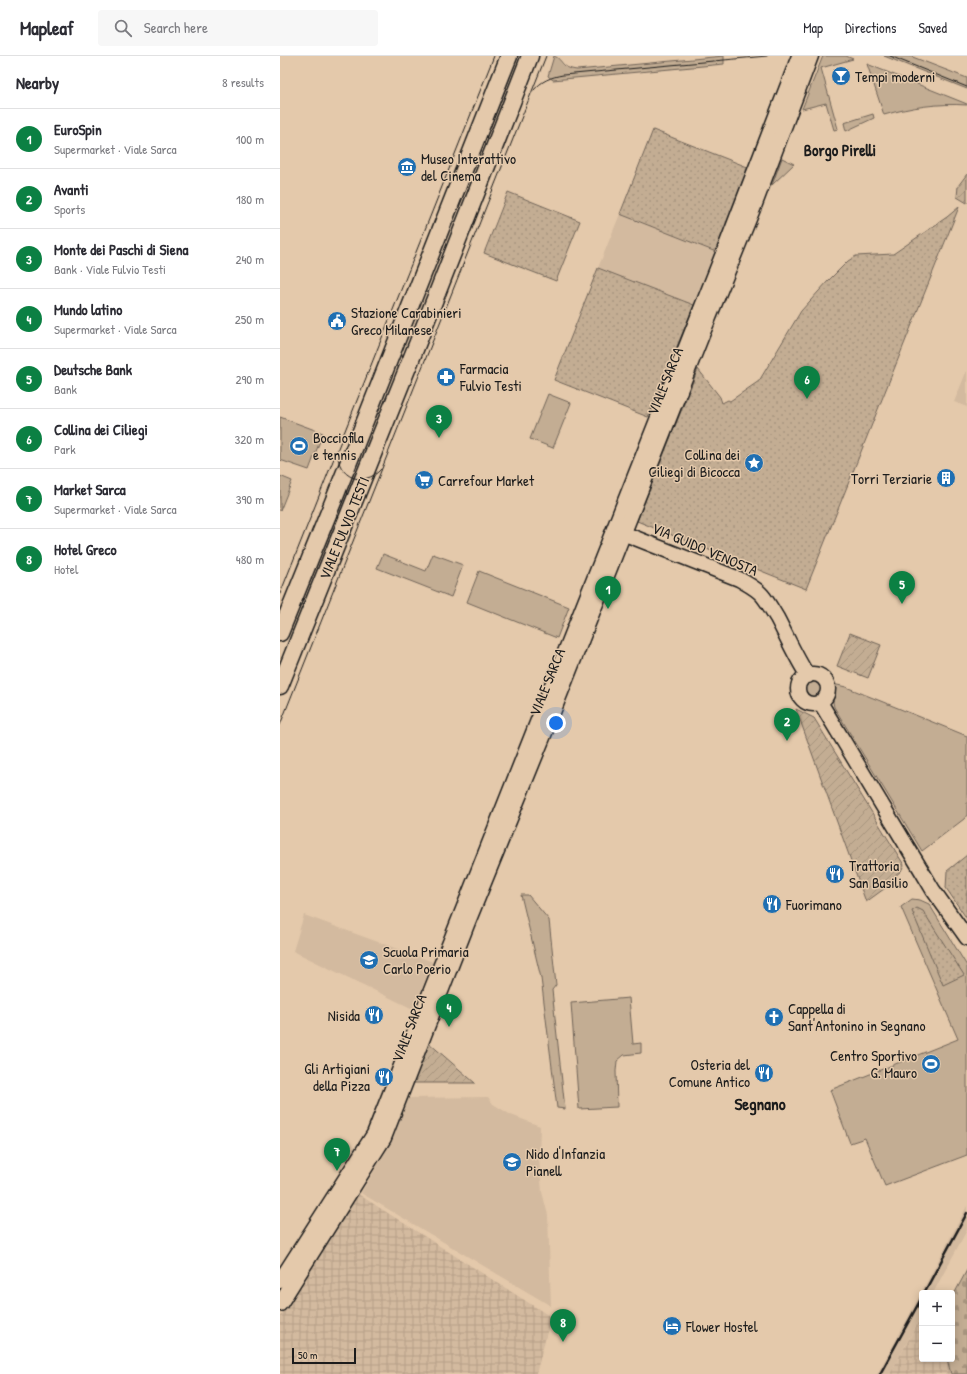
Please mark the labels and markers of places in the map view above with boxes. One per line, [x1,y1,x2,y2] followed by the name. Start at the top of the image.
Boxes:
[830,65,852,87] bar icon: Tempi moderni
[855,66,935,87] place label: Tempi moderni
[421,148,516,186] place label: Museo Interattivo del Cinema
[396,156,418,178] museum icon: Museo Interattivo del Cinema
[351,302,462,340] place label: Stazione Carabinieri Greco Milanese
[326,310,348,332] public building icon: Stazione Carabinieri Greco Milanese
[459,358,522,396] place label: Farmacia Fulvio Testi
[435,366,457,388] pharmacy icon: Farmacia Fulvio Testi
[794,366,820,399] pin: 6
[426,405,452,438] pin: 3
[313,427,364,465] place label: Bocciofila e tennis
[288,435,310,457] sports icon: Bocciofila e tennis
[649,444,740,482] place label: Collina dei Ciliegi di Bicocca
[743,452,765,474] place icon: Collina dei Ciliegi di Bicocca
[935,467,957,489] building icon: Torri Terziarie
[851,468,932,489] place label: Torri Terziarie
[413,469,435,491] supermarket icon: Carrefour Market
[438,470,535,491] place label: Carrefour Market
[889,571,915,604] pin: 5
[595,576,621,609] pin: 1
[774,708,800,741] pin: 2
[849,855,908,893] place label: Trattoria San Basilio
[824,863,846,885] restaurant icon: Trattoria San Basilio
[761,893,783,915] restaurant icon: Fuorimano
[785,894,842,915] place label: Fuorimano
[383,941,469,979] place label: Scuola Primaria Carlo Poerio
[358,949,380,971] school or university icon: Scuola Primaria Carlo Poerio
[436,994,462,1027] pin: 4
[788,998,926,1036] place label: Cappella di Sant'Antonino in Segnano
[363,1004,385,1026] restaurant icon: Nisida
[328,1005,360,1026] place label: Nisida
[763,1006,785,1028] church icon: Cappella di Sant'Antonino in Segnano
[830,1045,917,1083] place label: Centro Sportivo G. Mauro
[920,1053,942,1075] sports icon: Centro Sportivo G. Mauro
[669,1054,750,1092] place label: Osteria del Comune Antico
[304,1058,370,1096] place label: Gli Artigiani della Pizza
[753,1062,775,1084] restaurant icon: Osteria del Comune Antico
[373,1066,395,1088] restaurant icon: Gli Artigiani della Pizza
[324,1138,350,1171] pin: 7
[526,1143,605,1181] place label: Nido d'Infanzia Pianell
[501,1151,523,1173] school or university icon: Nido d'Infanzia Pianell
[550,1309,576,1342] pin: 8
[661,1315,683,1337] hotel icon: Flower Hostel
[685,1316,758,1337] place label: Flower Hostel

